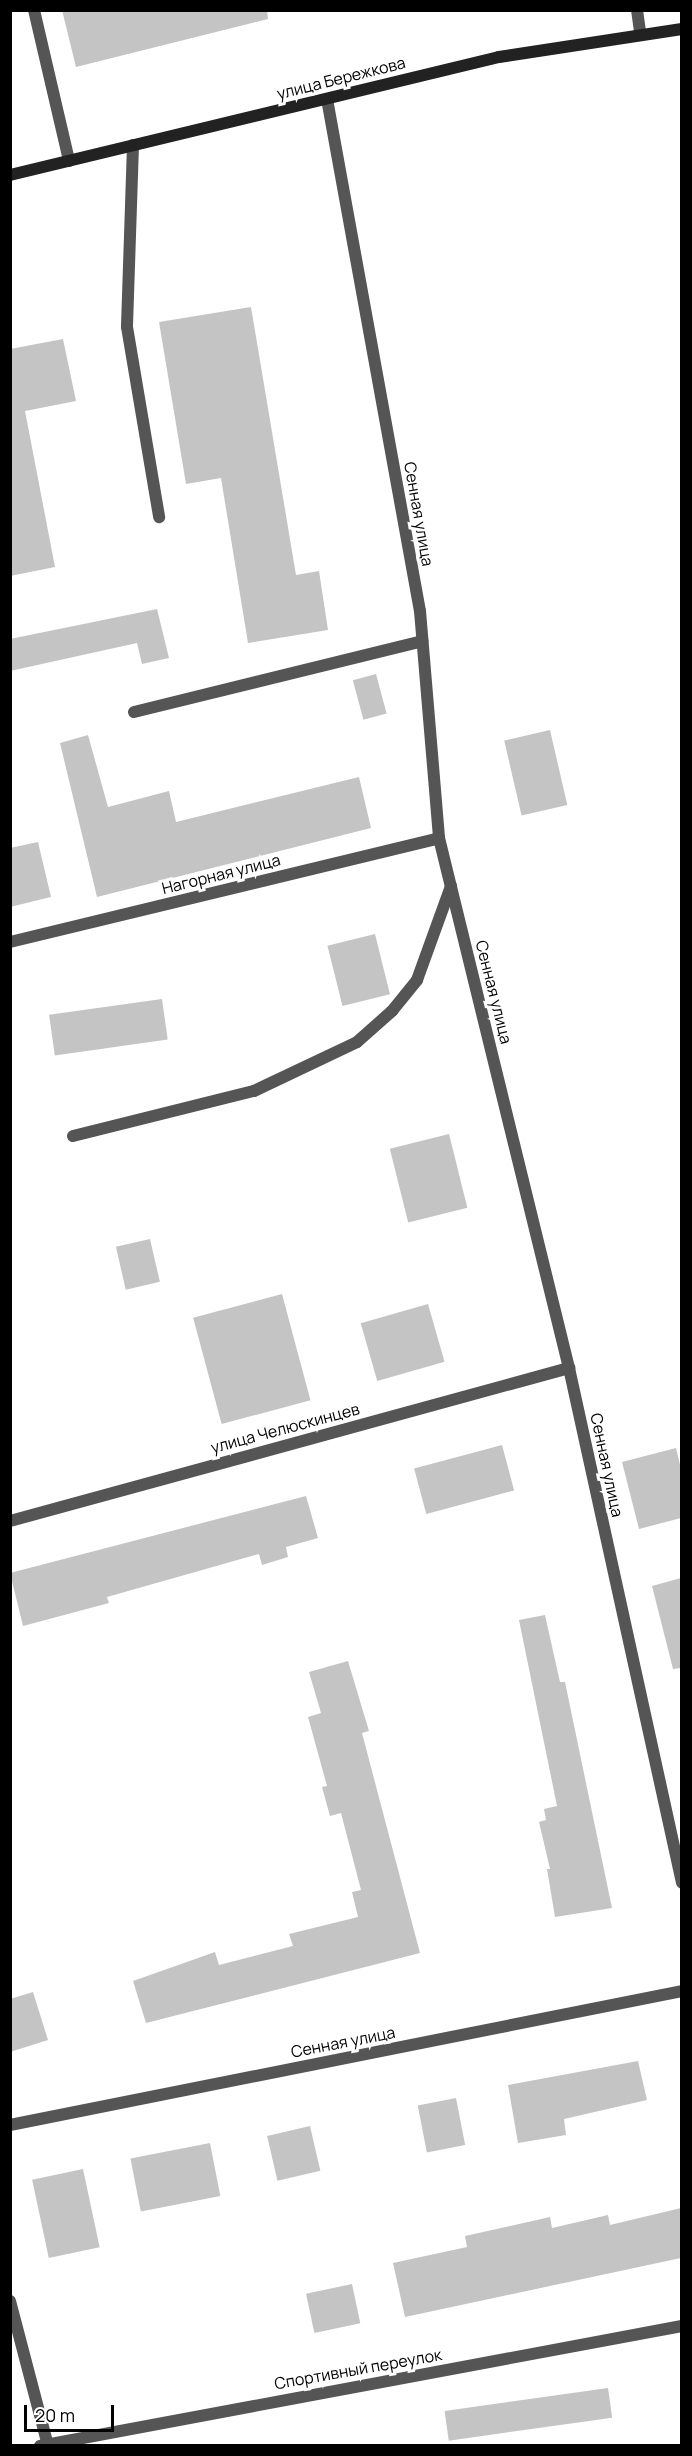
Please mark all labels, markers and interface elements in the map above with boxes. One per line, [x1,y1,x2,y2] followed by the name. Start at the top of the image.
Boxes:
[275,53,407,103] street label: улица Бережкова
[400,460,438,568] street label: Сенная улица
[160,850,282,898] street label: Нагорная улица
[472,938,516,1046] street label: Сенная улица
[209,1399,361,1457] street label: улица Челюскинцев
[587,1411,627,1519] street label: Сенная улица
[289,2022,397,2062] street label: Сенная улица
[273,2345,443,2393] street label: Спортивный переулок
[27,2393,117,2431] scale bar
[35,2403,75,2427] text: 20 m

